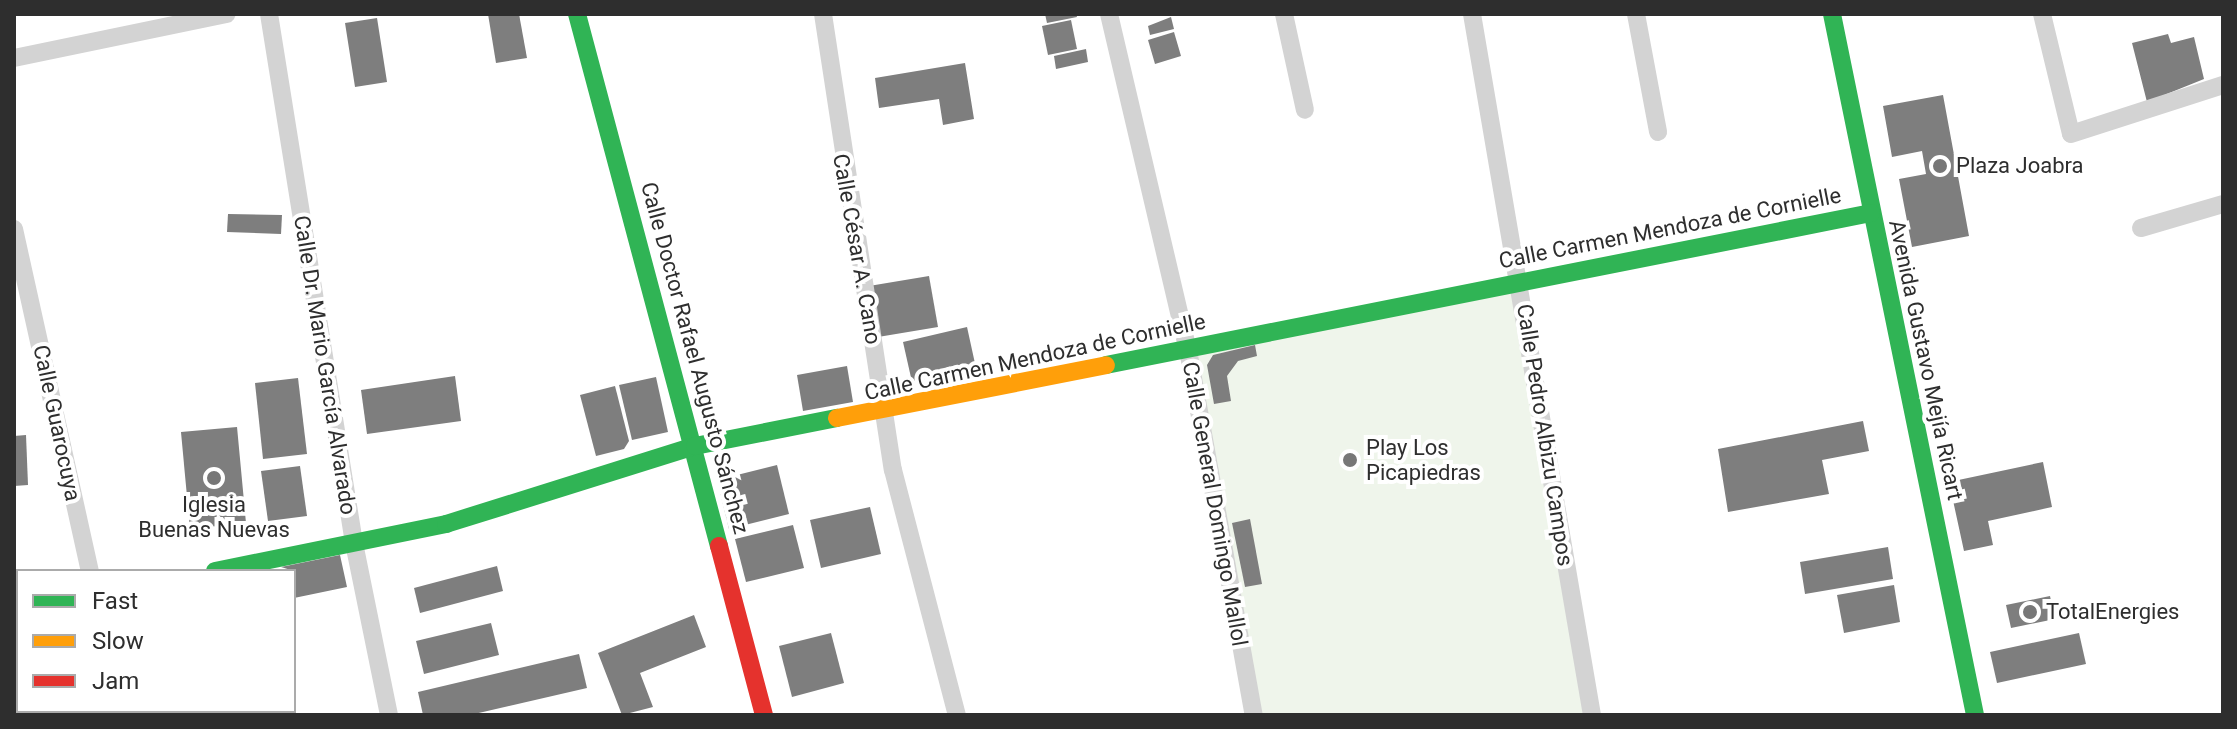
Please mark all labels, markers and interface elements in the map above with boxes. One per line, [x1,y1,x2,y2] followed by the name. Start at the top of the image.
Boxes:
[827,152,887,346] street label: Calle César A. Cano
[1956,153,2084,179] place label: Plaza Joabra
[1931,157,1949,175] marker: Plaza Joabra
[635,179,755,537] street label: Calle Doctor Rafael Augusto Sánchez
[1497,182,1843,274] street label: Calle Carmen Mendoza de Cornielle
[288,213,362,517] street label: Calle Dr. Mario García Alvarado
[1883,217,1969,503] street label: Avenida Gustavo Mejía Ricart
[1511,302,1579,568] street label: Calle Pedro Albizu Campos
[862,308,1208,406] street label: Calle Carmen Mendoza de Cornielle
[28,343,86,503] street label: Calle Guarocuya
[1177,360,1253,648] street label: Calle General Domingo Mallol
[1366,434,1481,486] place label: Play Los Picapiedras
[1341,451,1359,469] marker: Play Los Picapiedras
[205,469,223,487] marker: Iglesia Buenas Nuevas
[138,491,290,542] place label: Iglesia Buenas Nuevas
[16,569,296,713] legend
[92,587,138,615] text: Fast
[2046,599,2179,625] place label: TotalEnergies
[2021,603,2039,621] marker: TotalEnergies
[92,627,144,655] text: Slow
[92,667,139,695] text: Jam

